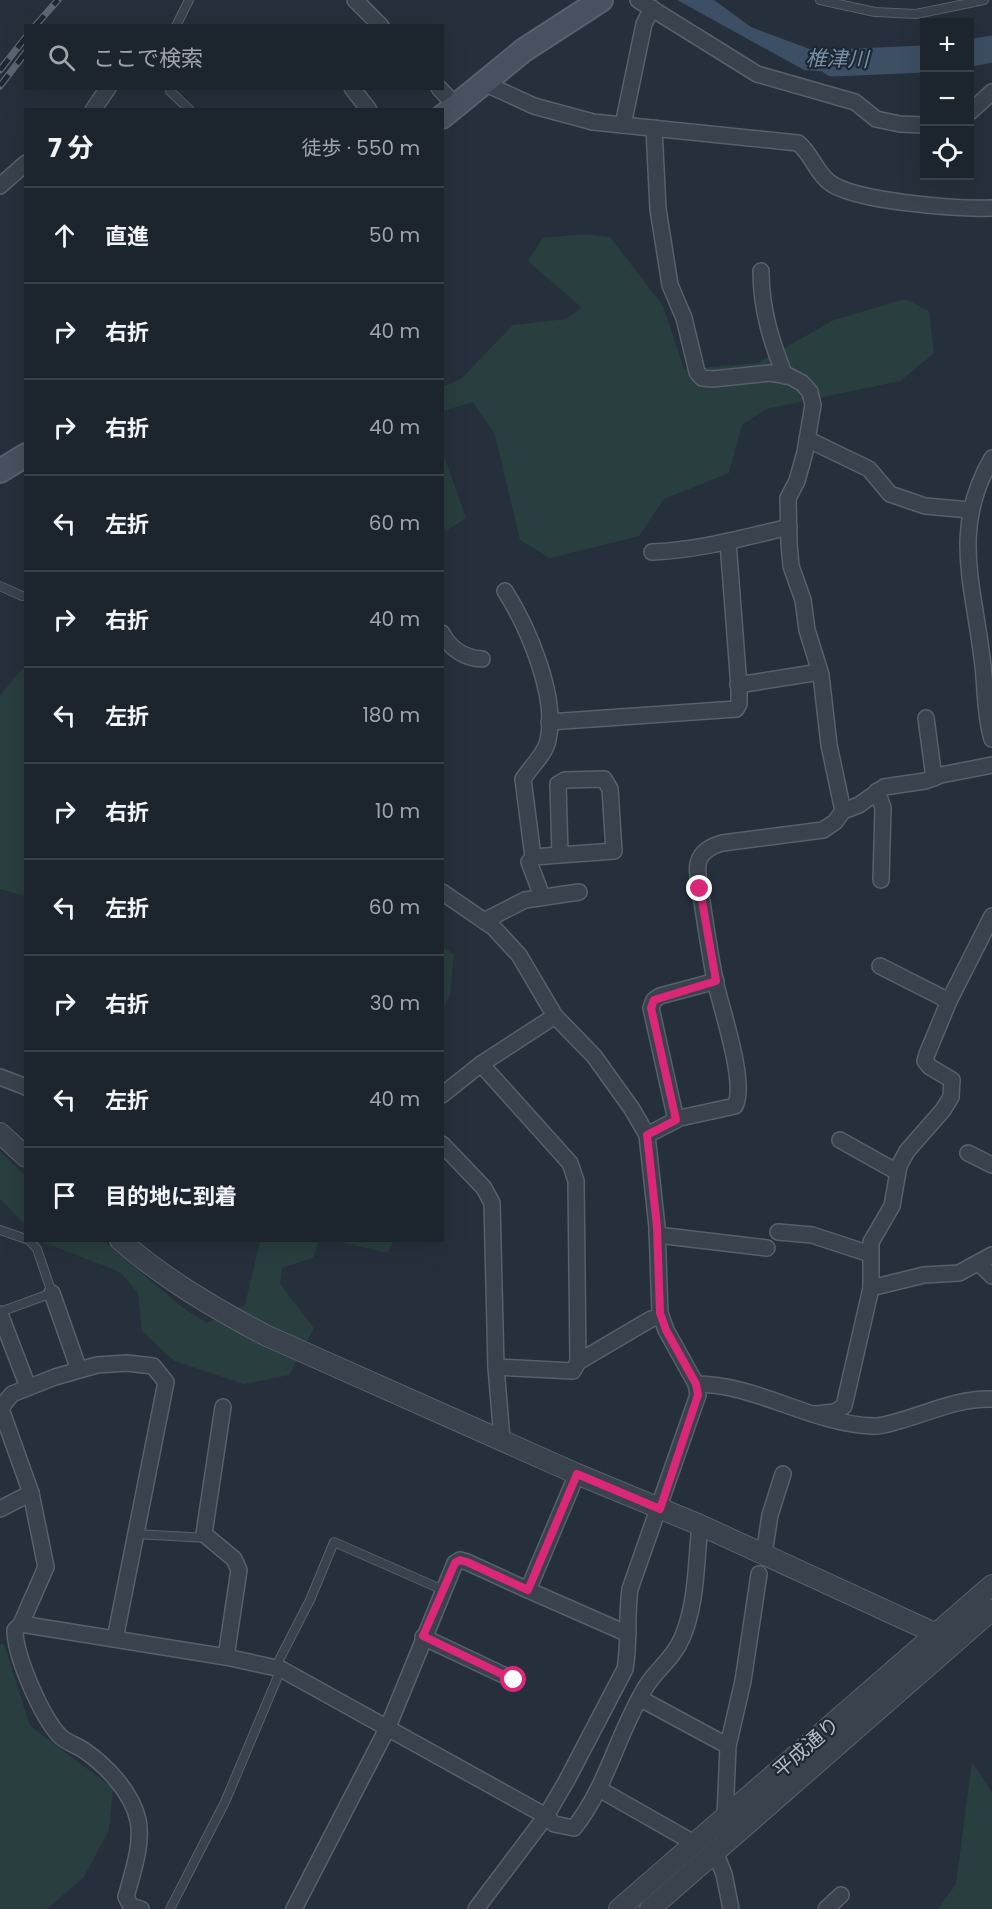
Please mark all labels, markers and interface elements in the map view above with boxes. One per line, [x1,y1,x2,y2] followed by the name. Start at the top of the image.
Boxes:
[920,18,974,180] map controls
[920,18,974,72] button: +
[24,24,444,90] search box
[45,41,78,74] icon: search
[93,43,203,74] text: ここで検索
[805,43,871,74] water label: 椎津川
[920,72,974,126] button: −
[920,126,974,180] button: locate
[48,130,93,166] text: 7 分
[301,134,420,162] text: 徒歩 · 550 m
[48,219,81,252] icon: ahead
[105,221,149,252] text: 直進
[369,221,420,249] text: 50 m
[48,315,81,348] icon: right
[105,317,149,348] text: 右折
[369,317,420,345] text: 40 m
[48,411,81,444] icon: right
[105,413,149,444] text: 右折
[369,413,420,441] text: 40 m
[48,507,81,540] icon: left
[105,509,149,540] text: 左折
[369,509,420,537] text: 60 m
[48,603,81,636] icon: right
[105,605,149,636] text: 右折
[369,605,420,633] text: 40 m
[48,699,81,732] icon: left
[105,701,149,732] text: 左折
[362,701,420,729] text: 180 m
[48,795,81,828] icon: right
[105,797,149,828] text: 右折
[375,797,420,825] text: 10 m
[686,875,712,901] route end
[48,891,81,924] icon: left
[105,893,149,924] text: 左折
[369,893,420,921] text: 60 m
[48,987,81,1020] icon: right
[105,989,149,1020] text: 右折
[370,989,420,1017] text: 30 m
[48,1083,81,1116] icon: left
[105,1085,149,1116] text: 左折
[369,1085,420,1113] text: 40 m
[48,1179,81,1212] icon: arrive
[105,1181,237,1212] text: 目的地に到着
[500,1666,526,1692] route start
[767,1710,845,1784] street label: 平成通り

